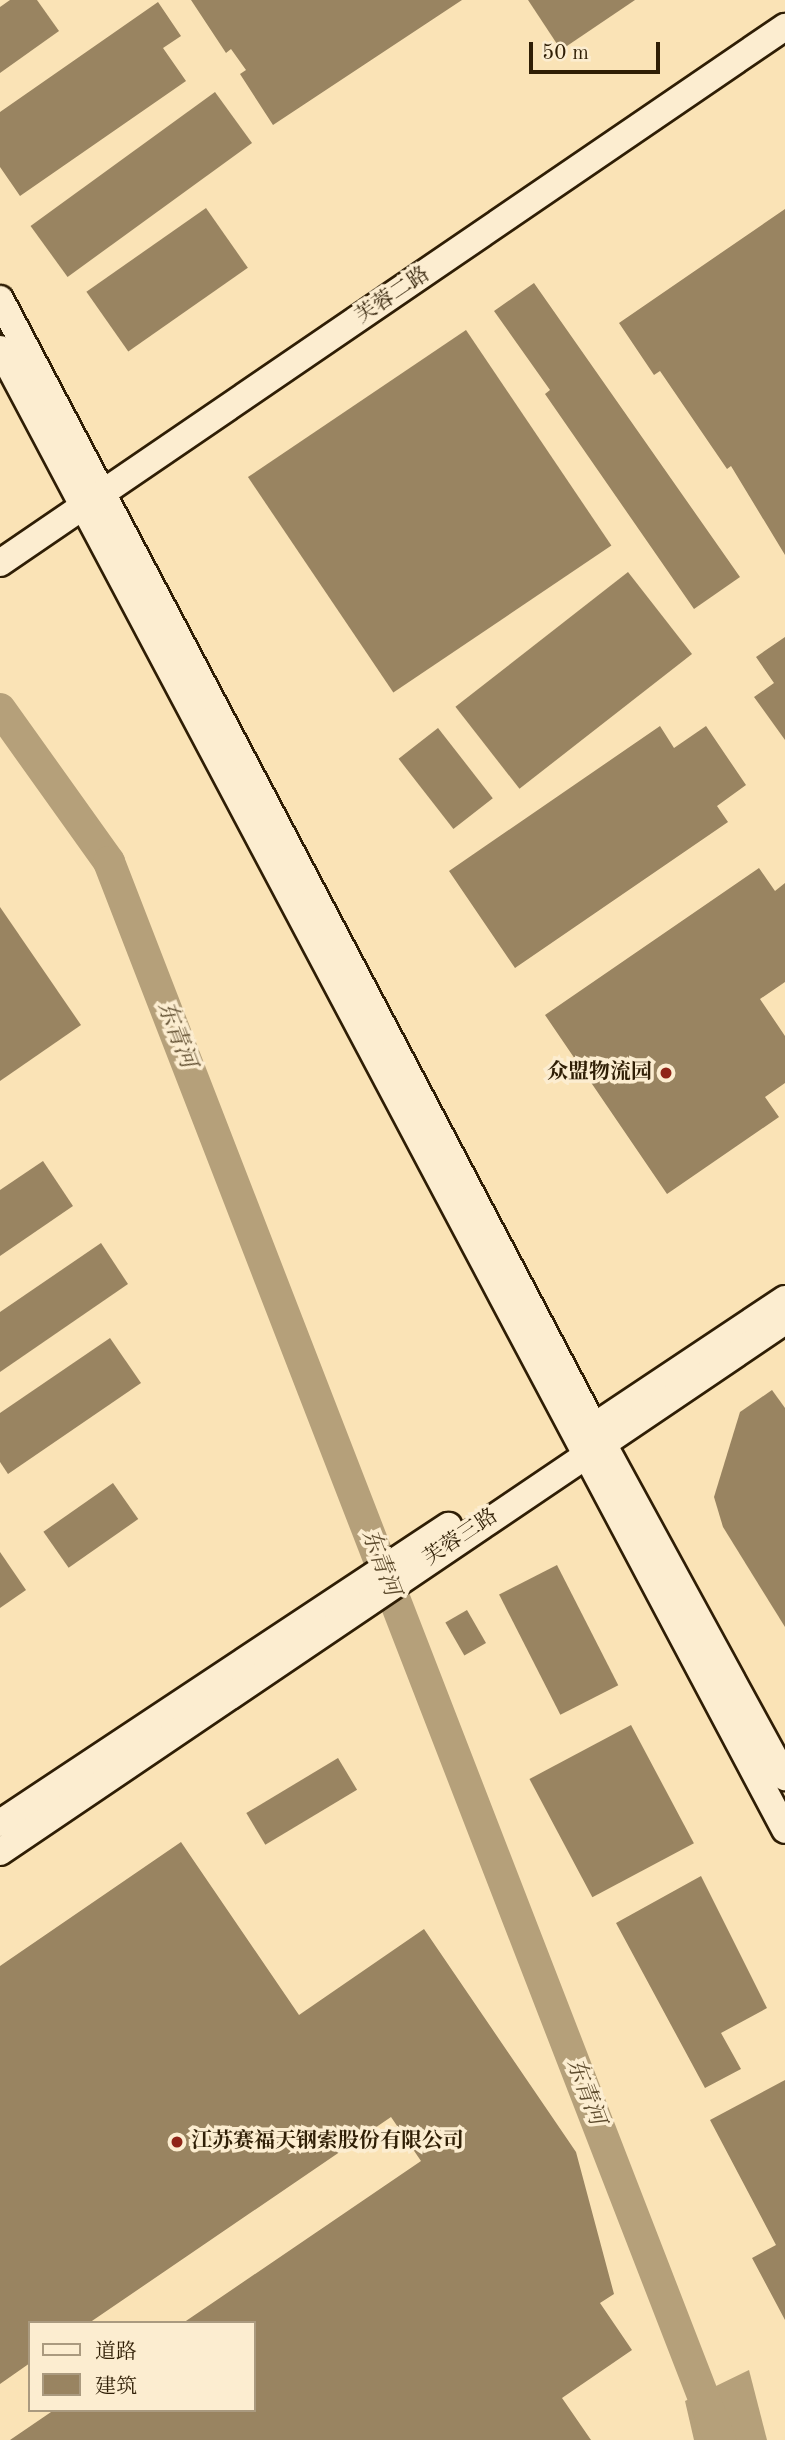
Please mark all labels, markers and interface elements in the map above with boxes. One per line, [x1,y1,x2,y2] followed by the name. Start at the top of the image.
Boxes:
[533,28,664,72] scale bar
[542,43,589,64] text: 50 m
[351,262,435,330] street label: 芙蓉二路
[151,998,201,1072] water label: 东青河
[547,1060,652,1086] place label: 众盟物流园
[658,1065,674,1081] marker: 众盟物流园
[419,1504,503,1572] street label: 芙蓉三路
[355,1526,405,1600] water label: 东青河
[560,2055,610,2129] water label: 东青河
[191,2129,464,2155] place label: 江苏赛福天钢索股份有限公司
[169,2134,185,2150] marker: 江苏赛福天钢索股份有限公司
[28,2321,256,2412] legend
[95,2342,137,2363] text: 道路
[95,2377,137,2398] text: 建筑

